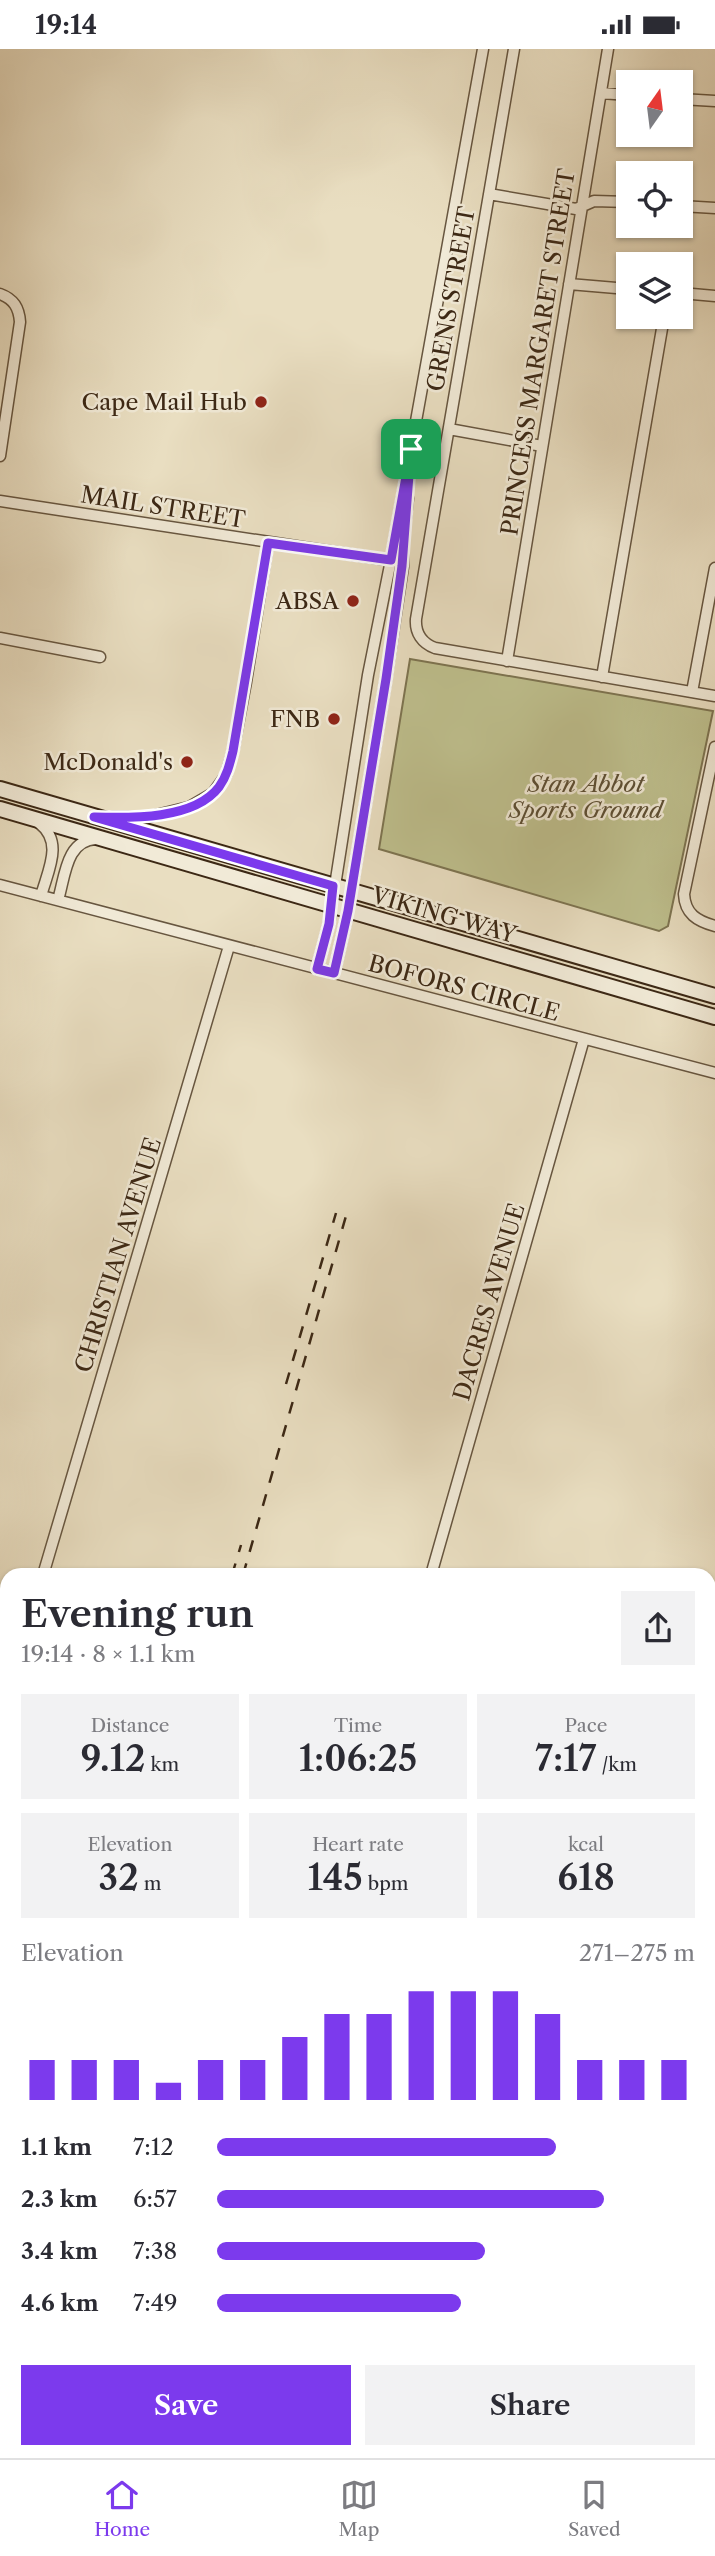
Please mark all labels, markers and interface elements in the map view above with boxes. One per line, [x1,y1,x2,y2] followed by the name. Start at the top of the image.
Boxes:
[35,9,97,41] text: 19:14
[616,70,693,147] north arrow
[616,70,693,329] map controls
[616,161,693,238] button: locate
[495,166,581,537] street label: PRINCESS MARGARET STREET
[421,204,481,393] street label: GRENS STREET
[616,252,693,329] button: layers
[81,388,247,416] place label: Cape Mail Hub
[253,394,269,410] marker: Cape Mail Hub
[381,419,441,479] pin
[392,430,430,468] icon: arrive
[79,480,248,534] street label: MAIL STREET
[274,587,340,615] place label: ABSA
[345,593,361,609] marker: ABSA
[270,705,320,733] place label: FNB
[326,711,342,727] marker: FNB
[43,748,173,776] place label: McDonald's
[179,754,195,770] marker: McDonald's
[507,770,665,824] park label: Stan Abbot Sports Ground
[367,881,520,949] street label: VIKING WAY
[365,949,563,1027] street label: BOFORS CIRCLE
[69,1134,167,1376] street label: CHRISTIAN AVENUE
[447,1200,531,1404] street label: DACRES AVENUE
[21,1590,254,1637] text: Evening run
[621,1591,695,1665] button: share
[21,1640,196,1668] text: 19:14 · 8 × 1.1 km
[91,1714,169,1737] text: Distance
[334,1714,382,1737] text: Time
[565,1714,607,1737] text: Pace
[81,1737,145,1780] text: 9.12
[299,1737,417,1780] text: 1:06:25
[535,1737,596,1780] text: 7:17
[145,1753,179,1776] text: km
[596,1753,637,1776] text: /km
[88,1833,172,1856] text: Elevation
[312,1833,404,1856] text: Heart rate
[568,1833,604,1856] text: kcal
[99,1856,139,1899] text: 32
[307,1856,363,1899] text: 145
[557,1856,615,1899] text: 618
[139,1872,161,1895] text: m
[363,1872,409,1895] text: bpm
[21,1939,124,1967] text: Elevation
[579,1939,695,1967] text: 271–275 m
[21,2133,92,2161] text: 1.1 km
[133,2133,174,2161] text: 7:12
[21,2185,98,2213] text: 2.3 km
[133,2185,177,2213] text: 6:57
[21,2237,98,2265] text: 3.4 km
[133,2237,177,2265] text: 7:38
[21,2289,99,2317] text: 4.6 km
[133,2289,178,2317] text: 7:49
[21,2365,351,2445] button: Save
[365,2365,695,2445] button: Share
[94,2476,150,2541] tab: Home
[339,2476,379,2541] tab: Map
[568,2476,621,2541] tab: Saved

